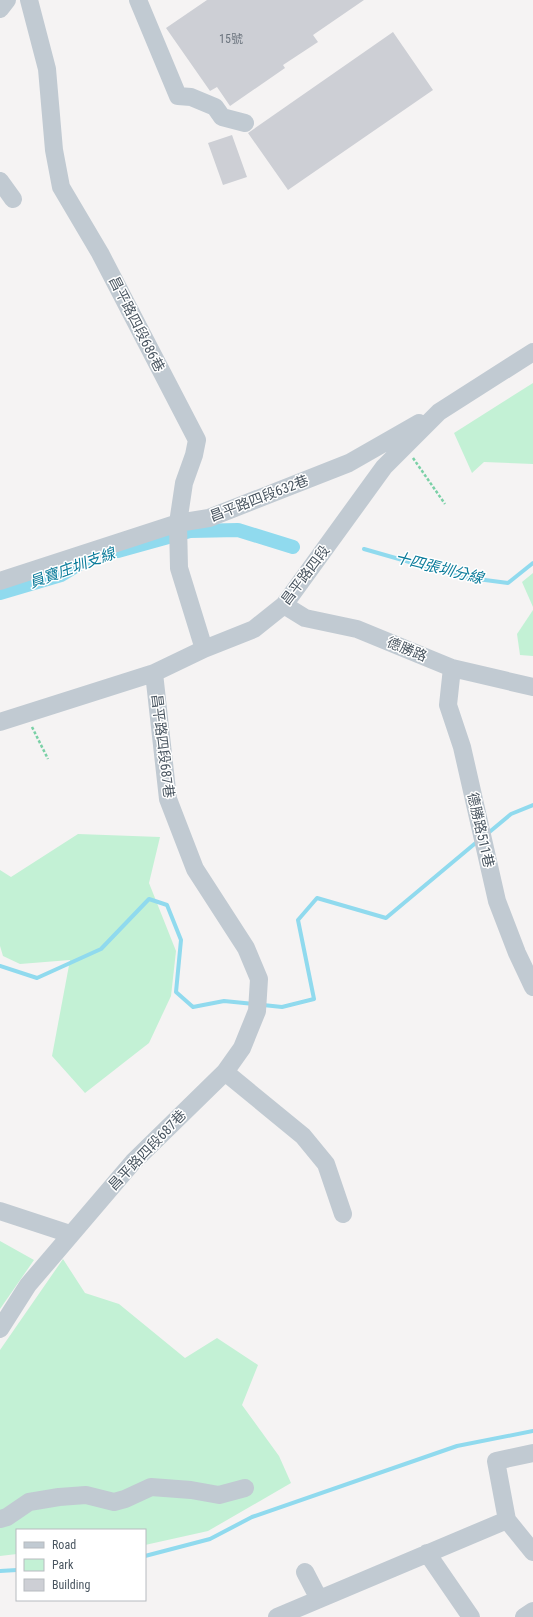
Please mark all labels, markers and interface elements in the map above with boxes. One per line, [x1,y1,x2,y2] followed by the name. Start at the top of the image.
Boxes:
[219,32,243,46] house number: 15號
[106,274,168,374] street label: 昌平路四段686巷
[207,472,311,524] street label: 昌平路四段632巷
[278,542,332,608] street label: 昌平路四段
[27,543,119,592] water label: 員寶庄圳支線
[393,548,487,588] water label: 十四張圳分線
[385,634,429,664] street label: 德勝路
[149,693,177,799] street label: 昌平路四段687巷
[465,791,497,869] street label: 德勝路511巷
[105,1107,189,1193] street label: 昌平路四段687巷
[16,1529,146,1601] legend
[52,1538,76,1552] text: Road
[52,1558,74,1572] text: Park
[52,1578,90,1592] text: Building

